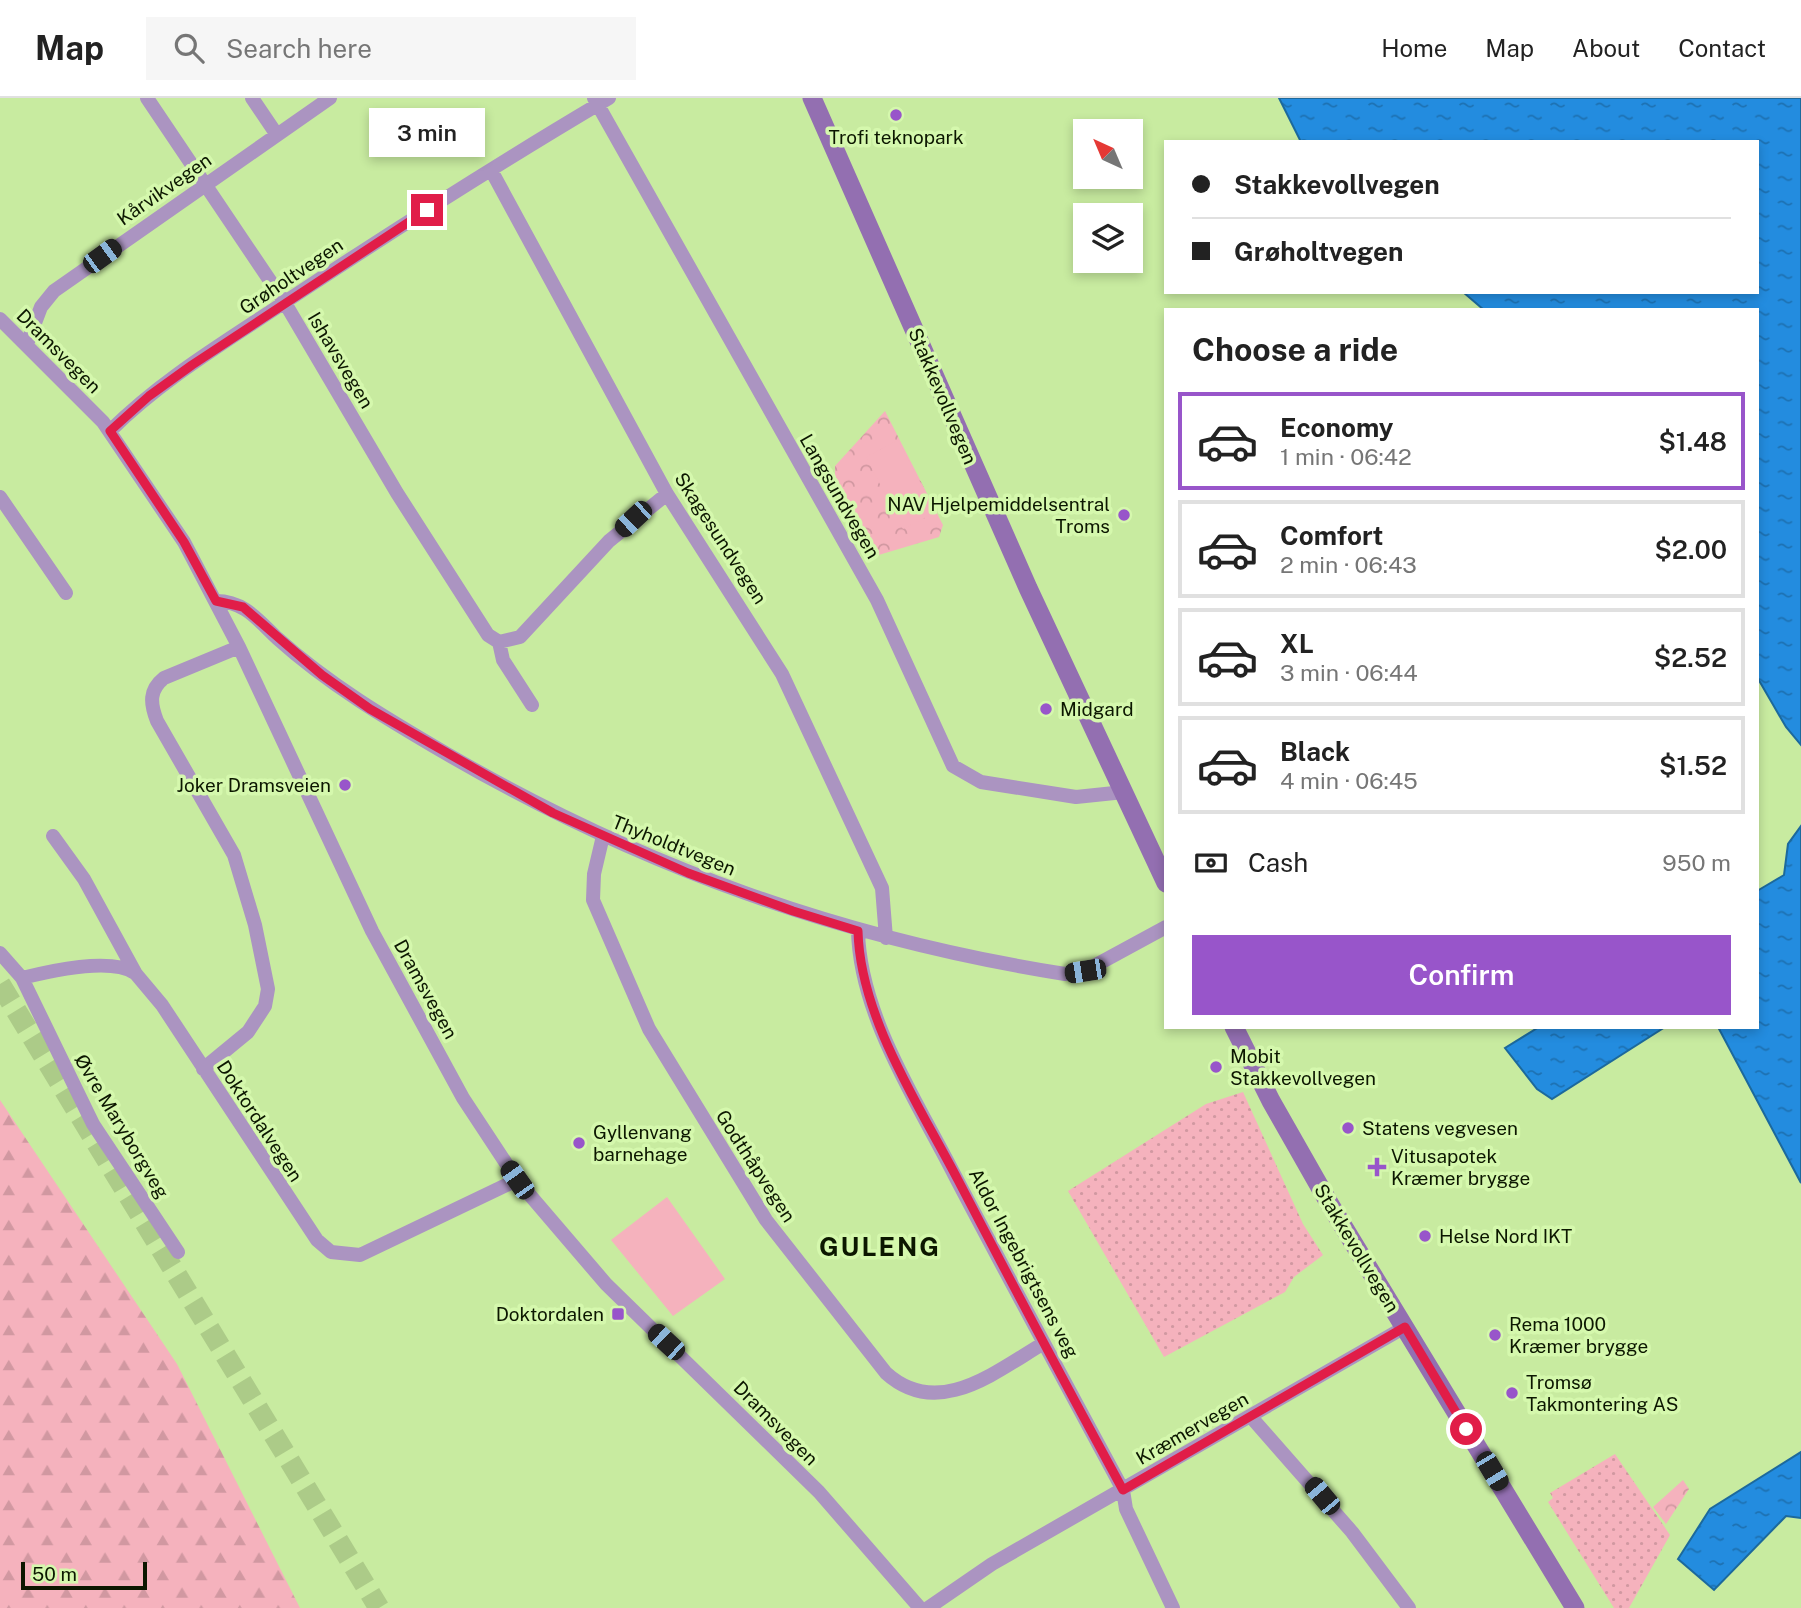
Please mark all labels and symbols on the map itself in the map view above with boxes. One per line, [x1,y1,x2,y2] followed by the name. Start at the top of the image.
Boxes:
[888,107,904,123] marker: Trofi teknopark
[369,108,485,158] callout: 3 min
[1073,119,1143,189] north arrow
[828,126,964,148] place label: Trofi teknopark
[113,149,215,229] street label: Kårvikvegen
[411,194,443,226] route end
[235,233,347,319] street label: Grøholtvegen
[79,235,126,277] car
[12,304,106,398] street label: Dramsvegen
[304,308,378,412] street label: Ishavsvegen
[904,325,982,467] street label: Stakkevollvegen
[795,430,885,562] street label: Langsundvegen
[670,468,772,608] street label: Skagesundvegen
[887,493,1110,537] place label: NAV Hjelpemiddelsentral Troms
[611,497,656,541] car
[1116,507,1132,523] marker: NAV Hjelpemiddelsentral Troms
[1060,698,1134,720] place label: Midgard
[1038,701,1054,717] marker: Midgard
[177,774,331,796] place label: Joker Dramsveien
[337,777,353,793] marker: Joker Dramsveien
[609,810,739,880] street label: Thyholdtvegen
[390,936,462,1042] street label: Dramsvegen
[1063,957,1108,985] car
[1230,1045,1376,1089] place label: Mobit Stakkevollvegen
[70,1050,174,1202] street label: Øvre Maryborgveg
[213,1056,307,1186] street label: Doktordalvegen
[1208,1059,1224,1075] marker: Mobit Stakkevollvegen
[712,1106,800,1226] street label: Godthåpvegen
[1362,1117,1518,1139] place label: Statens vegvesen
[1340,1120,1356,1136] marker: Statens vegvesen
[593,1121,692,1165] place label: Gyllenvang barnehage
[571,1135,587,1151] marker: Gyllenvang barnehage
[1391,1145,1530,1189] place label: Vitusapotek Kræmer brygge
[497,1157,538,1203] car
[1369,1159,1385,1175] marker: Vitusapotek Kræmer brygge
[965,1165,1083,1362] street label: Aldor Ingebrigtsens veg
[1310,1180,1404,1316] street label: Stakkevollvegen
[1439,1225,1572,1247] place label: Helse Nord IKT
[1417,1228,1433,1244] marker: Helse Nord IKT
[819,1231,941,1262] district label: GULENG
[496,1303,604,1325] place label: Doktordalen
[610,1306,626,1322] marker: Doktordalen
[1509,1313,1648,1357] place label: Rema 1000 Kræmer brygge
[644,1320,689,1364] car
[1487,1327,1503,1343] marker: Rema 1000 Kræmer brygge
[1526,1371,1679,1415] place label: Tromsø Takmontering AS
[729,1376,823,1470] street label: Dramsvegen
[1504,1385,1520,1401] marker: Tromsø Takmontering AS
[1132,1387,1252,1469] street label: Kræmervegen
[1450,1413,1482,1445] route start
[1473,1448,1512,1494] car
[1301,1473,1344,1519] car
[21,1559,147,1591] scale bar

